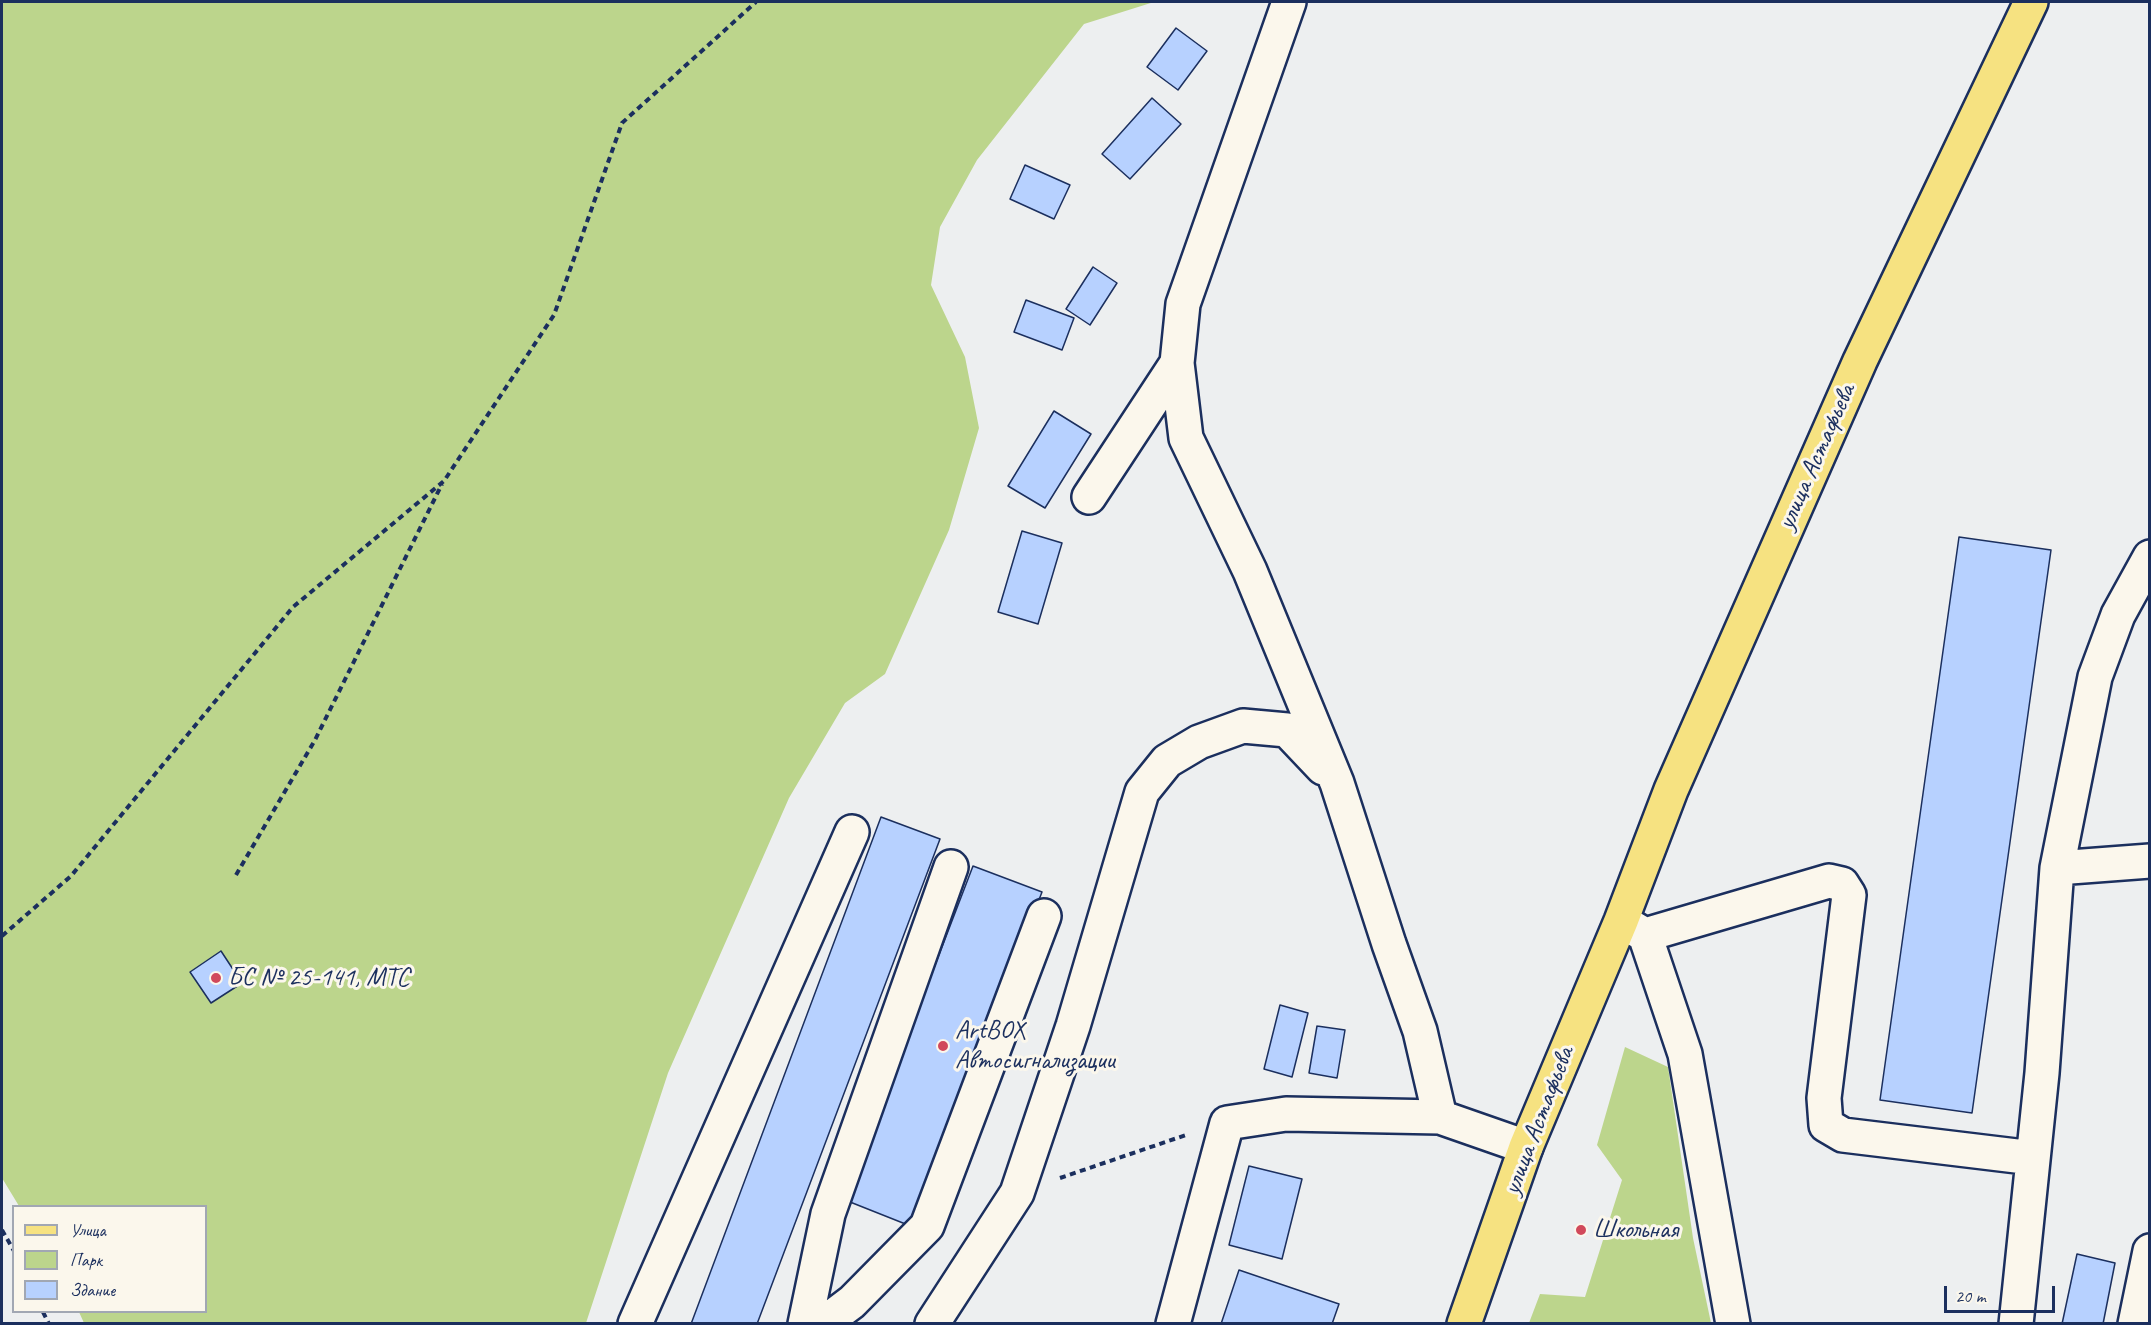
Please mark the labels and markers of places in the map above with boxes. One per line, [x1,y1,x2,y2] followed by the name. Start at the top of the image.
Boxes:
[228,962,409,994] place label: БС № 25-141, МТС
[209,971,223,985] marker: БС № 25-141, МТС
[955,1015,1115,1076] place label: ArtBOX Автосигнализации
[936,1039,950,1053] marker: ArtBOX Автосигнализации
[1593,1214,1678,1246] place label: Школьная
[1574,1223,1588,1237] marker: Школьная

